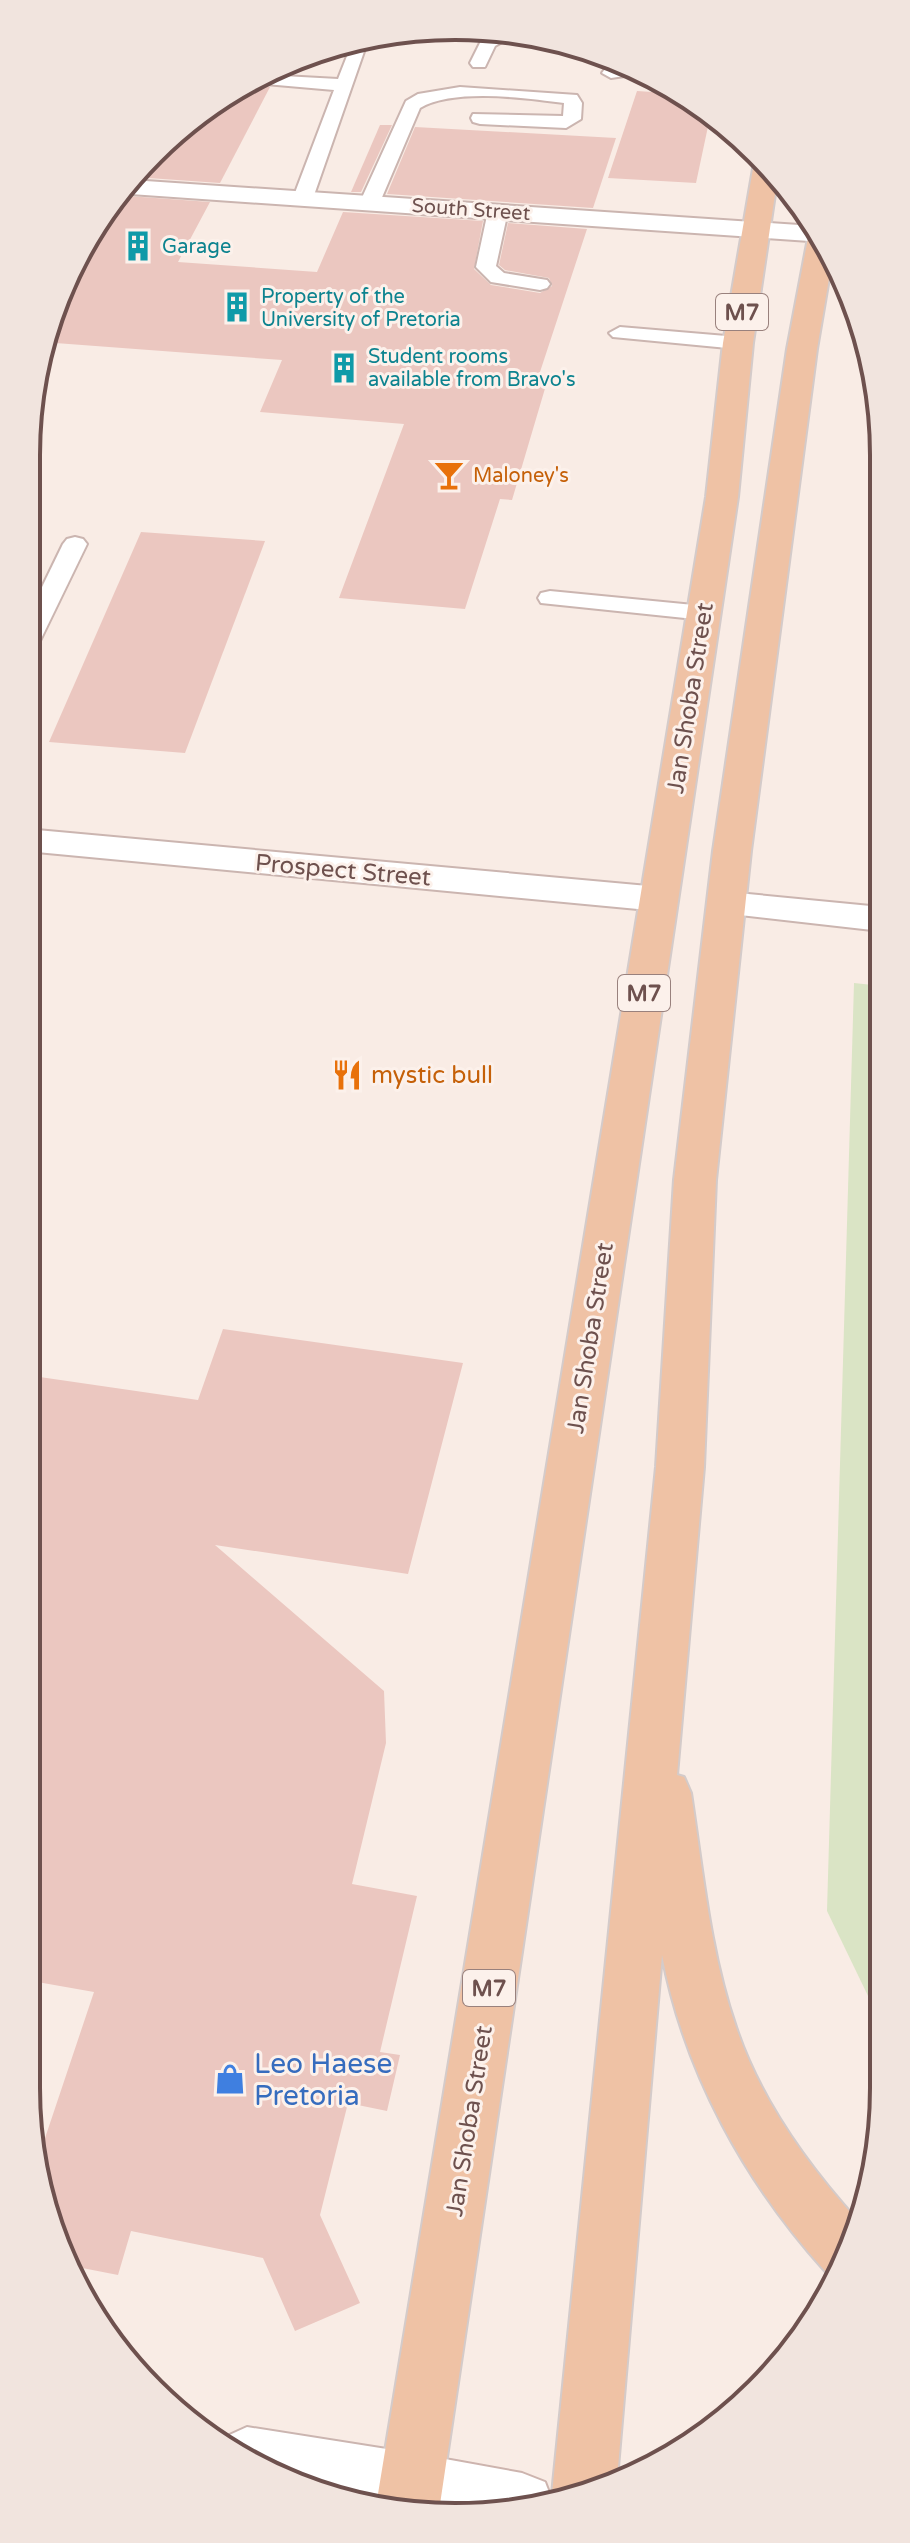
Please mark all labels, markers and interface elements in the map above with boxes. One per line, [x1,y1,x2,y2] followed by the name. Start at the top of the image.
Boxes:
[411,194,531,226] street label: South Street
[121,229,155,263] building icon: Garage
[162,235,231,259] place label: Garage
[261,285,461,332] place label: Property of the University of Pretoria
[220,290,254,324] building icon: Property of the University of Pretoria
[716,294,768,330] road number: M7
[368,345,576,392] place label: Student rooms available from Bravo's
[327,351,361,385] building icon: Student rooms available from Bravo's
[432,458,466,492] bar icon: Maloney's
[473,464,569,488] place label: Maloney's
[661,601,720,796] street label: Jan Shoba Street
[254,848,432,893] street label: Prospect Street
[618,975,670,1011] road number: M7
[330,1058,364,1092] restaurant icon: mystic bull
[371,1061,493,1090] place label: mystic bull
[561,1241,620,1436] street label: Jan Shoba Street
[463,1970,515,2006] road number: M7
[440,2024,499,2219] street label: Jan Shoba Street
[254,2047,392,2113] place label: Leo Haese Pretoria
[213,2062,247,2096] shop icon: Leo Haese Pretoria

